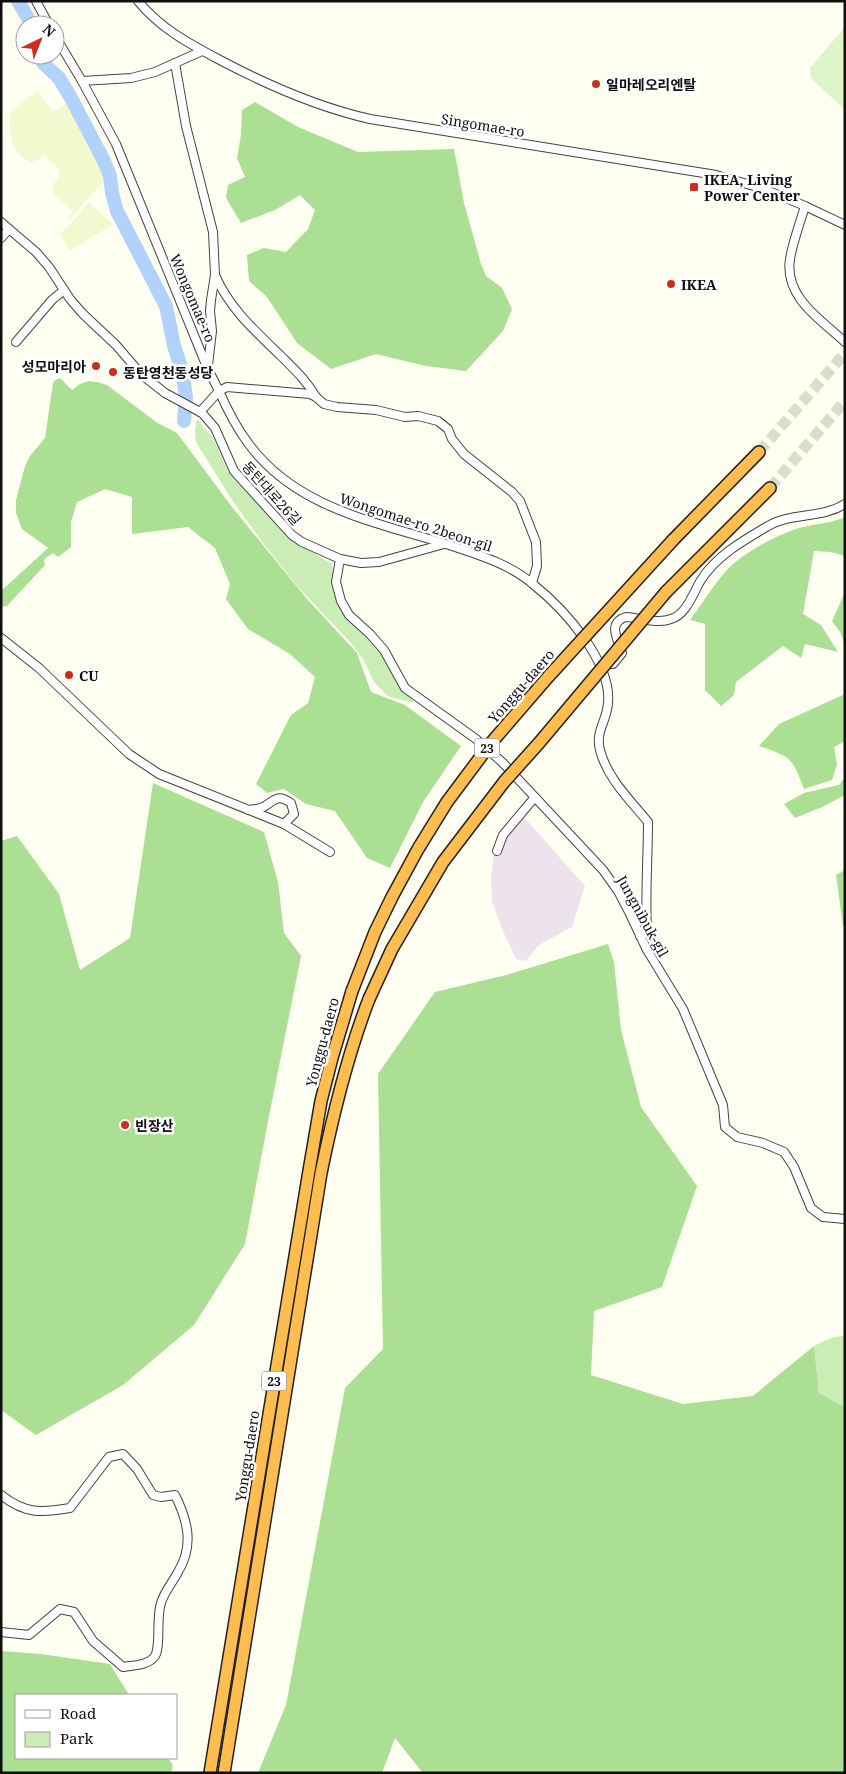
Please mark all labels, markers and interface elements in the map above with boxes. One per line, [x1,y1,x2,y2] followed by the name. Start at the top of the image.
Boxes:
[15,15,65,65] north arrow
[39,19,60,41] text: N
[606,75,696,94] place label: 일마레오리엔탈
[590,78,602,90] marker: 일마레오리엔탈
[440,109,526,141] street label: Singomae-ro
[704,170,801,205] place label: IKEA, Living Power Center
[688,181,700,193] marker: IKEA, Living Power Center
[166,251,220,345] street label: Wongomae-ro
[681,275,717,294] place label: IKEA
[665,278,677,290] marker: IKEA
[22,357,86,376] place label: 성모마리아
[90,360,102,372] marker: 성모마리아
[123,363,213,382] place label: 동탄영천동성당
[107,366,119,378] marker: 동탄영천동성당
[238,457,306,529] street label: 동탄대로26길
[337,488,495,556] street label: Wongomae-ro 2beon-gil
[483,645,558,728] street label: Yonggu-daero
[79,666,99,685] place label: CU
[63,669,75,681] marker: CU
[474,738,500,758] road number: 23
[612,871,674,961] street label: Jungnibuk-gil
[301,995,343,1090] street label: Yonggu-daero
[135,1116,174,1135] place label: 빈장산
[119,1119,131,1131] marker: 빈장산
[262,1372,286,1390] road number: 23
[230,1409,264,1504] street label: Yonggu-daero
[15,1694,178,1759] legend
[60,1703,96,1723] text: Road
[60,1728,94,1748] text: Park

